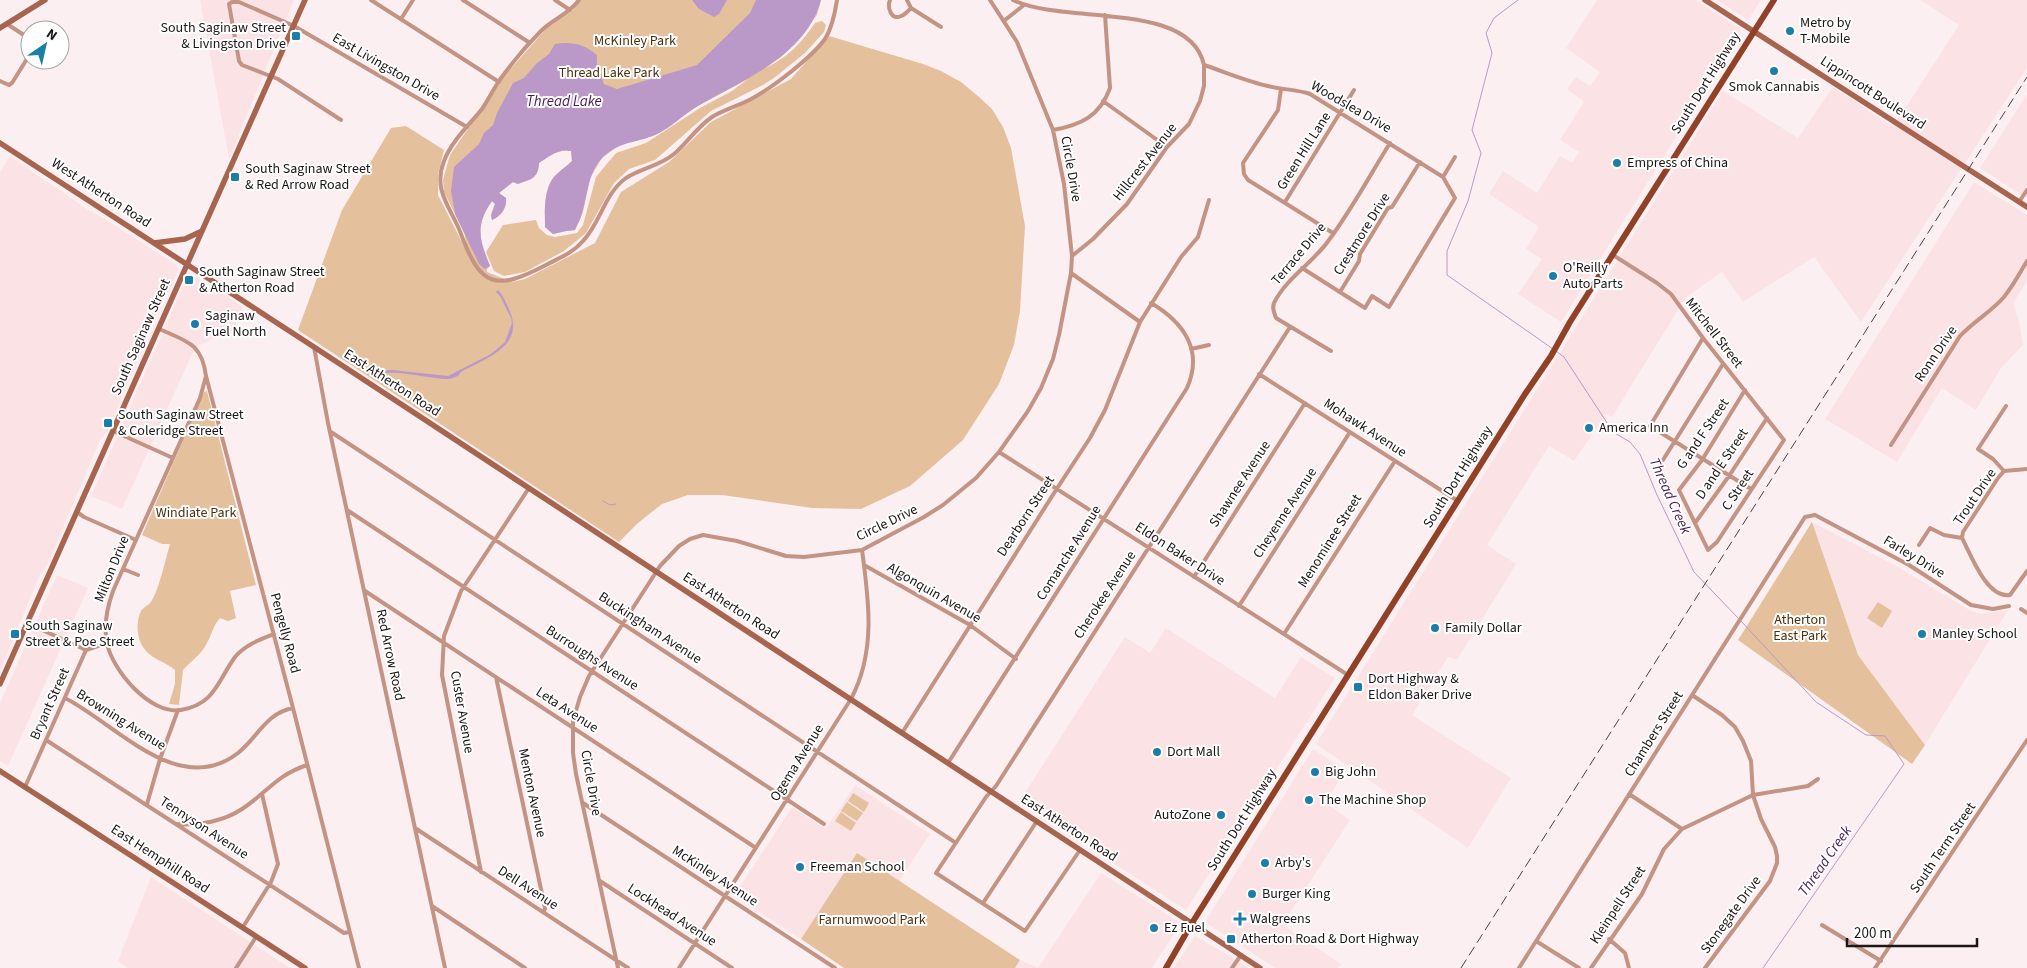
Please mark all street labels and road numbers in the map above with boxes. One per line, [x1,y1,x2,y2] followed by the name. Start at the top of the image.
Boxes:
[329,28,443,106] street label: East Livingston Drive
[1666,28,1746,138] street label: South Dort Highway
[1816,51,1930,135] street label: Lippincott Boulevard
[1307,76,1395,138] street label: Woodslea Drive
[1272,108,1336,194] street label: Green Hill Lane
[1108,119,1182,205] street label: Hillcrest Avenue
[1055,135,1087,203] street label: Circle Drive
[47,153,155,233] street label: West Atherton Road
[1329,189,1395,279] street label: Crestmore Drive
[1267,218,1331,290] street label: Terrace Drive
[106,275,176,398] street label: South Saginaw Street
[1680,294,1748,373] street label: Mitchell Street
[1910,322,1962,386] street label: Ronn Drive
[340,344,444,422] street label: East Atherton Road
[1320,394,1410,462] street label: Mohawk Avenue
[1672,394,1734,473] street label: G and F Street
[1418,422,1498,532] street label: South Dort Highway
[1691,424,1753,504] street label: D and E Street
[1204,437,1276,531] street label: Shawnee Avenue
[1248,464,1322,562] street label: Cheyenne Avenue
[1717,465,1759,515] street label: C Street
[1949,465,2001,529] street label: Trout Drive
[992,471,1060,560] street label: Dearborn Street
[1293,490,1367,592] street label: Menominee Street
[853,499,921,546] street label: Circle Drive
[1032,502,1106,604] street label: Comanche Avenue
[1131,517,1229,591] street label: Eldon Baker Drive
[1879,531,1949,583] street label: Farley Drive
[90,533,134,605] street label: Milton Drive
[1069,547,1141,643] street label: Cherokee Avenue
[883,558,985,628] street label: Algonquin Avenue
[679,567,783,645] street label: East Atherton Road
[594,587,706,669] street label: Buckingham Avenue
[265,591,305,675] street label: Pengelly Road
[371,607,409,703] street label: Red Arrow Road
[542,620,642,696] street label: Burroughs Avenue
[25,665,75,743] street label: Bryant Street
[445,669,479,755] street label: Custer Avenue
[532,682,602,738] street label: Leta Avenue
[72,684,170,756] street label: Browning Avenue
[1620,687,1688,781] street label: Chambers Street
[765,720,829,805] street label: Ogema Avenue
[513,747,551,839] street label: Menton Avenue
[575,749,607,817] street label: Circle Drive
[1202,765,1282,875] street label: South Dort Highway
[1017,789,1121,867] street label: East Atherton Road
[156,792,252,864] street label: Tennyson Avenue
[1905,798,1981,897] street label: South Term Street
[107,820,213,898] street label: East Hemphill Road
[668,841,762,911] street label: McKinley Avenue
[494,861,562,915] street label: Dell Avenue
[1585,862,1651,948] street label: Kleinpell Street
[1696,872,1766,958] street label: Stonegate Drive
[623,879,721,951] street label: Lockhead Avenue

